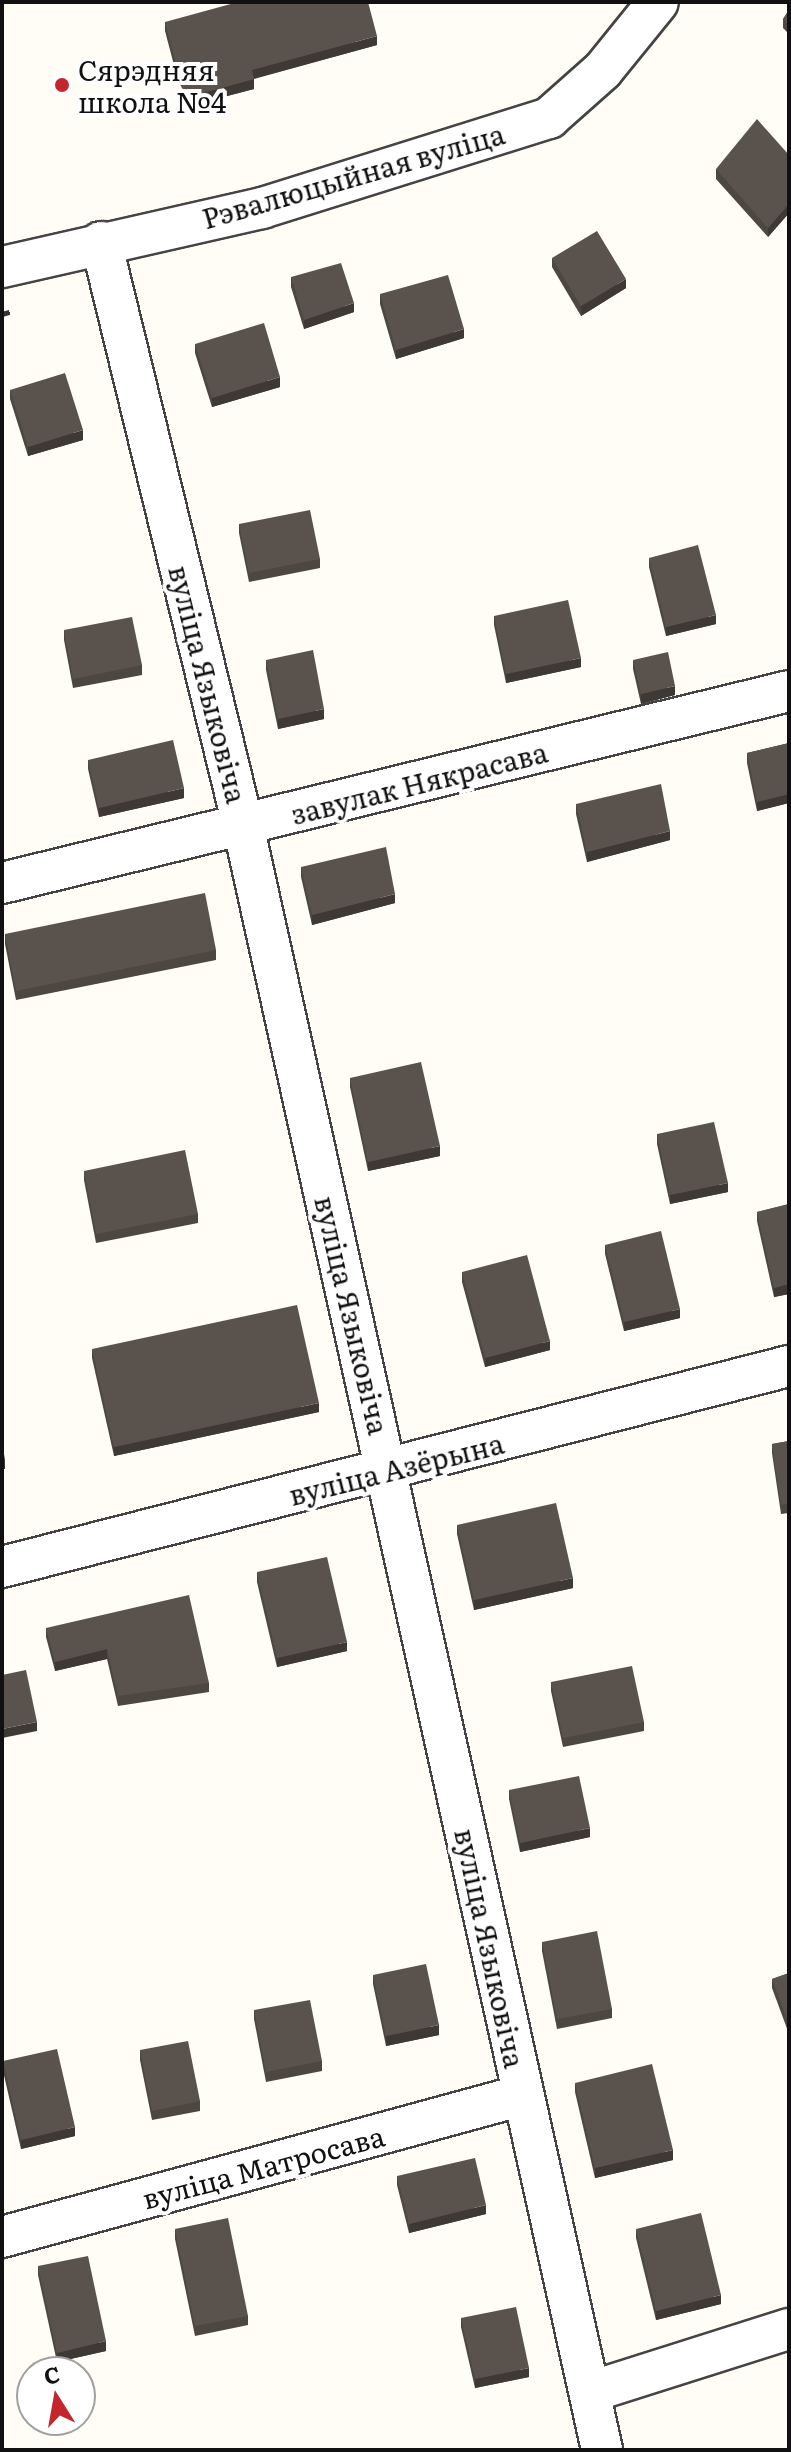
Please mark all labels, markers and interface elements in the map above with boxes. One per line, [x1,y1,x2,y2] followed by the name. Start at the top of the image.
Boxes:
[78,52,226,118] place label: Сярэдняя школа №4
[53,76,71,94] marker: Сярэдняя школа №4
[198,116,508,234] street label: Рэвалюцыйная вуліца
[163,562,255,806] street label: вуліца Языковіча
[287,734,551,830] street label: завулак Някрасава
[309,1192,397,1438] street label: вуліца Языковіча
[285,1425,507,1511] street label: вуліца Азёрына
[449,1825,533,2071] street label: вуліца Языковіча
[138,2117,388,2215] street label: вуліца Матросава
[16,2356,96,2436] north arrow
[41,2356,63,2392] text: С

